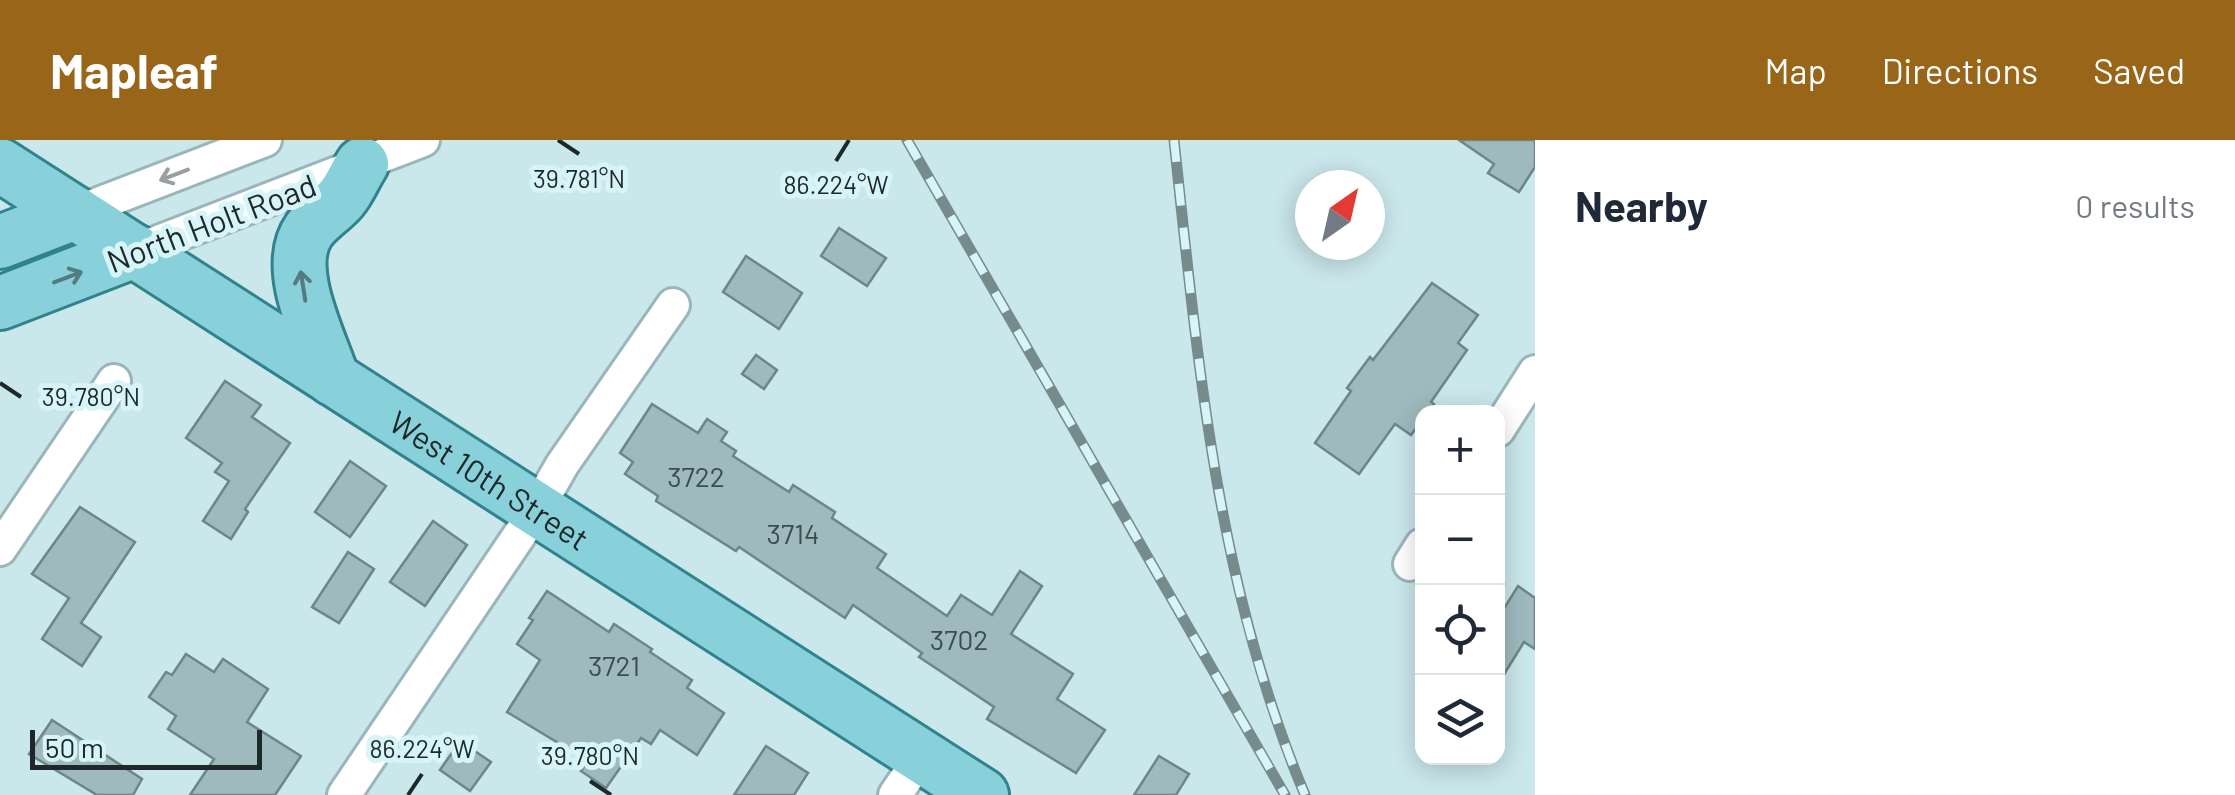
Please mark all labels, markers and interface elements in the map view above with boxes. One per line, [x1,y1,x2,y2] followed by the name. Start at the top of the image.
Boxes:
[50,41,218,99] text: Mapleaf
[1765,49,1827,91] text: Map
[1882,49,2038,91] text: Directions
[2093,49,2185,91] text: Saved
[533,163,625,193] text: 39.781°N
[101,165,321,279] street label: North Holt Road
[159,167,189,185] one-way arrow
[784,169,888,199] text: 86.224°W
[1295,170,1385,260] north arrow
[1575,180,1708,230] text: Nearby
[2075,186,2195,224] text: 0 results
[52,267,82,285] one-way arrow
[294,270,312,303] one-way arrow
[42,381,140,411] text: 39.780°N
[383,402,596,557] street label: West 10th Street
[1415,405,1505,765] map controls
[1415,405,1505,495] button: +
[667,459,725,493] house number: 3722
[1415,495,1505,585] button: −
[767,516,819,550] house number: 3714
[1415,585,1505,675] button: locate
[930,622,988,656] house number: 3702
[588,648,640,682] house number: 3721
[1415,675,1505,765] button: layers
[30,725,262,770] scale bar
[45,730,104,764] text: 50 m
[370,733,474,763] text: 86.224°W
[541,740,639,770] text: 39.780°N

